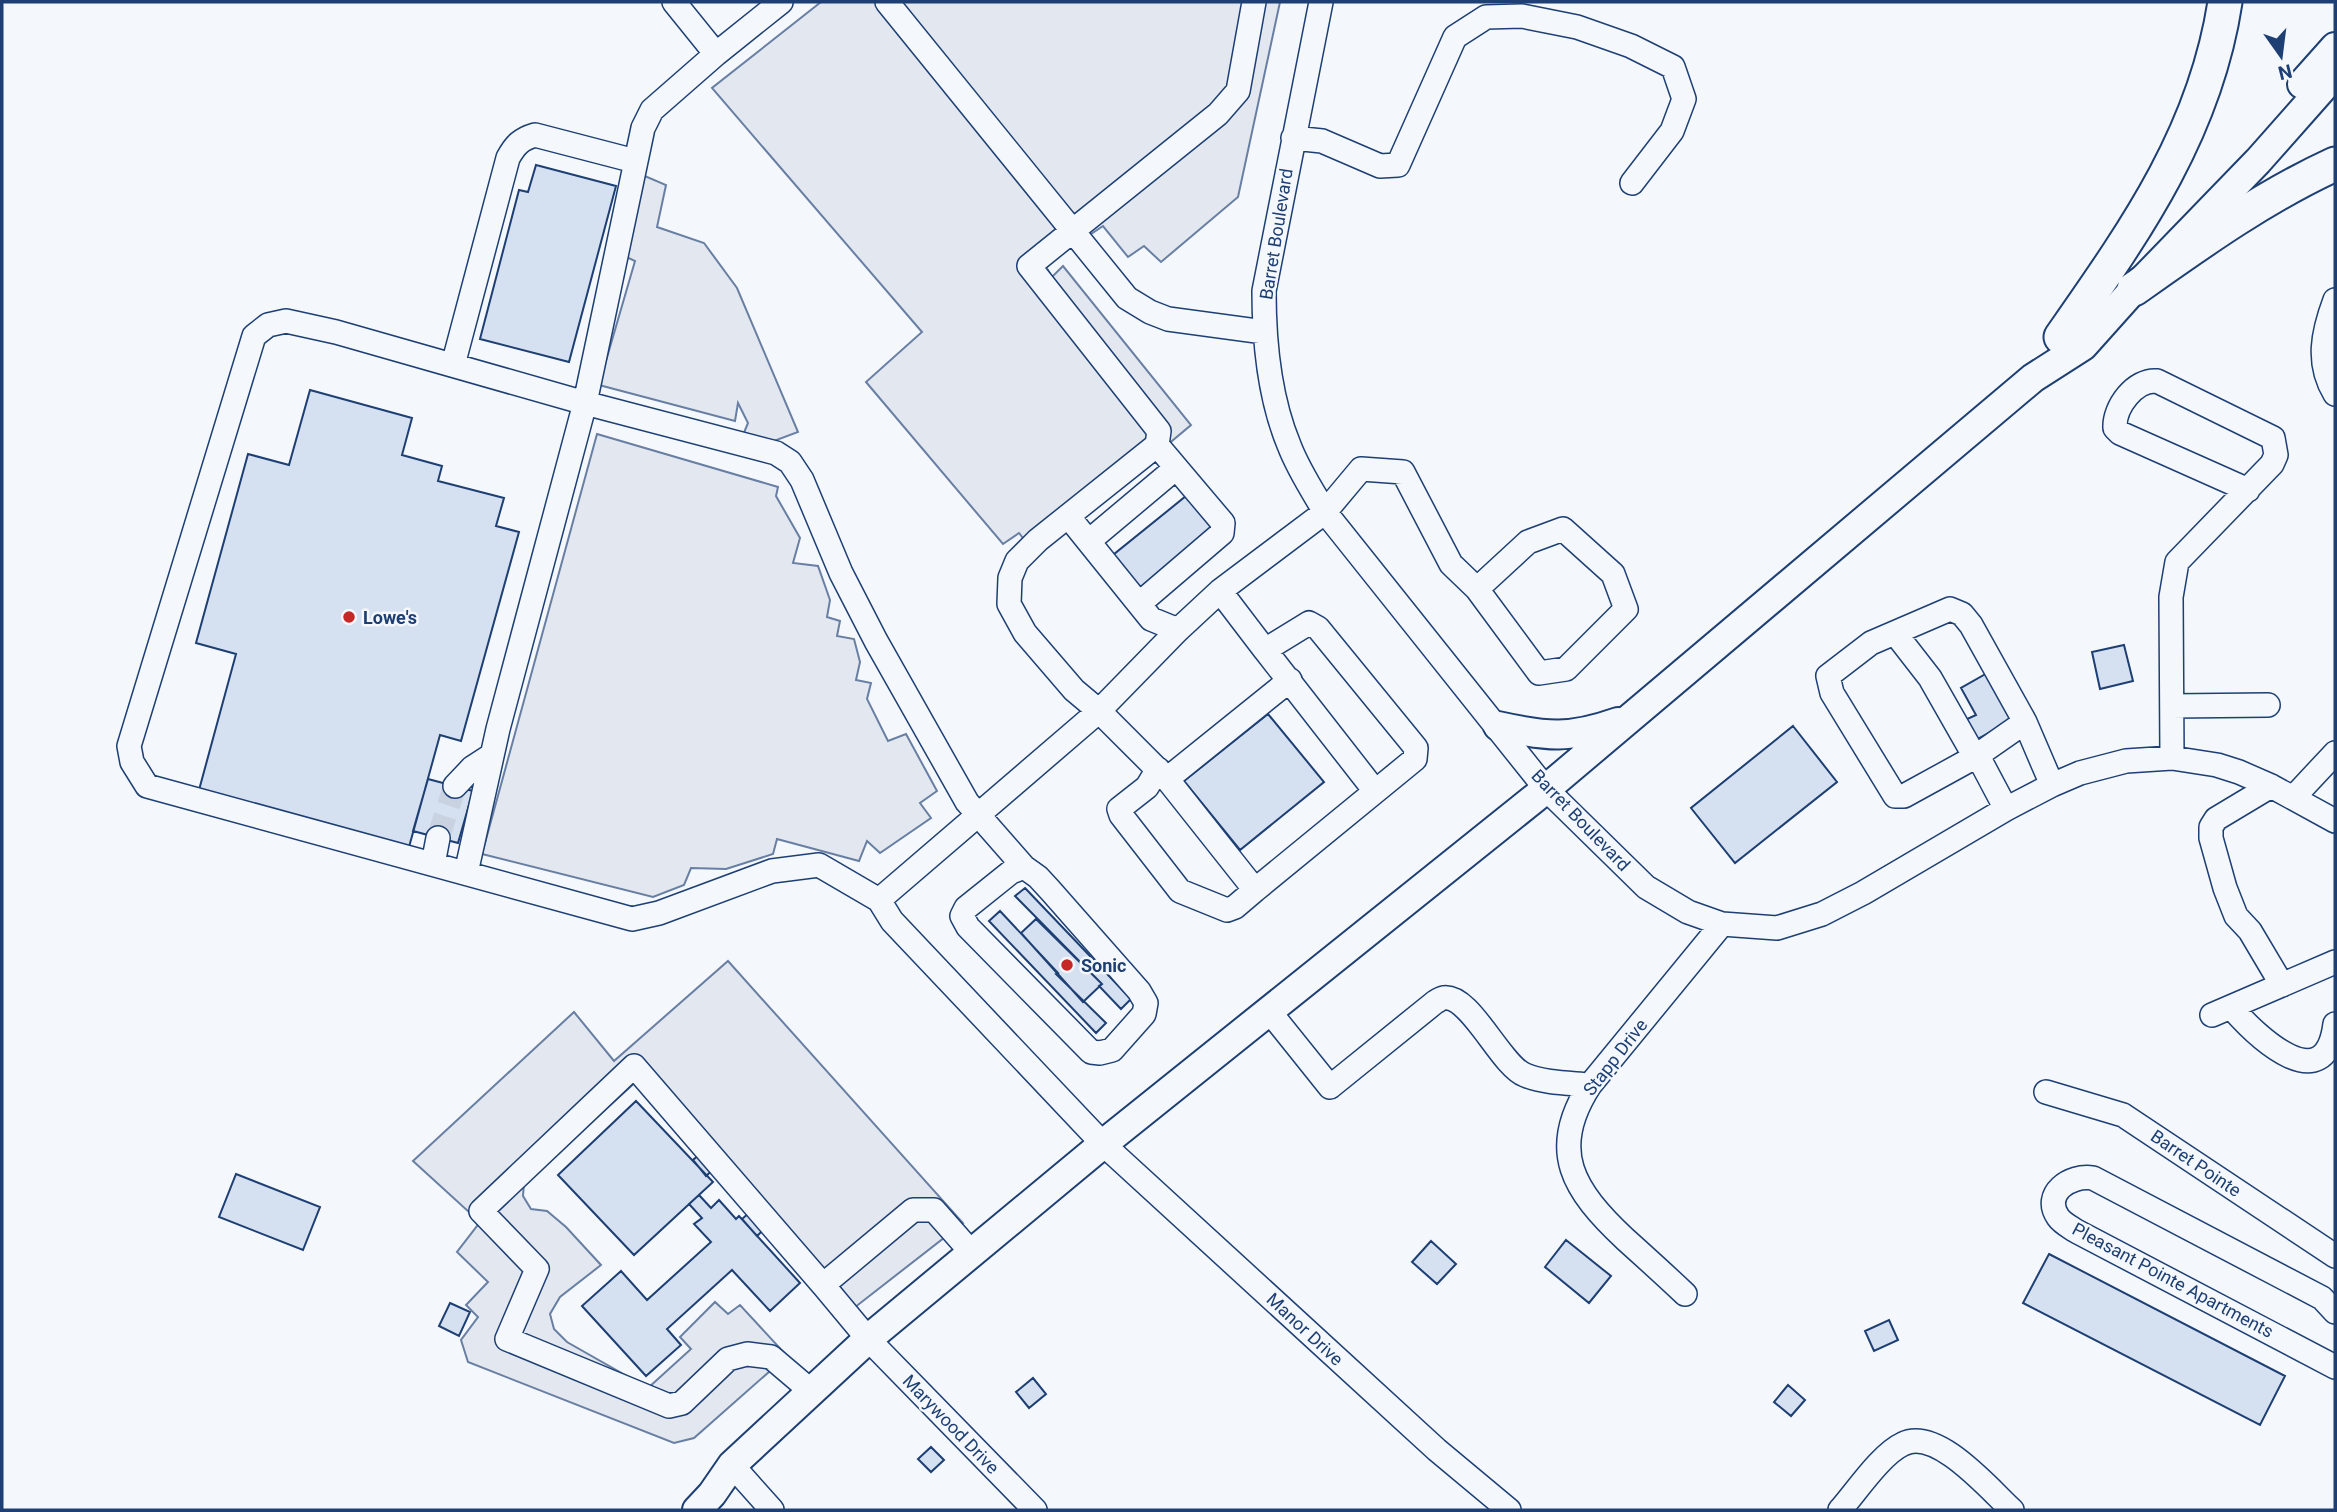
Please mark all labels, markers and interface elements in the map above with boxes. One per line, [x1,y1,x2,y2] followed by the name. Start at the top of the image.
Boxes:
[2246,21,2316,91] north arrow
[2276,59,2294,85] text: N
[1255,167,1297,301] street label: Barret Boulevard
[363,607,417,628] place label: Lowe's
[341,609,357,625] marker: Lowe's
[1527,765,1635,875] street label: Barret Boulevard
[1081,955,1126,976] place label: Sonic
[1059,957,1075,973] marker: Sonic
[1579,1014,1651,1100] street label: Stapp Drive
[2147,1125,2245,1201] street label: Barret Pointe
[2069,1218,2277,1342] street label: Pleasant Pointe Apartments
[1262,1288,1348,1370] street label: Manor Drive
[899,1370,1003,1478] street label: Marywood Drive

